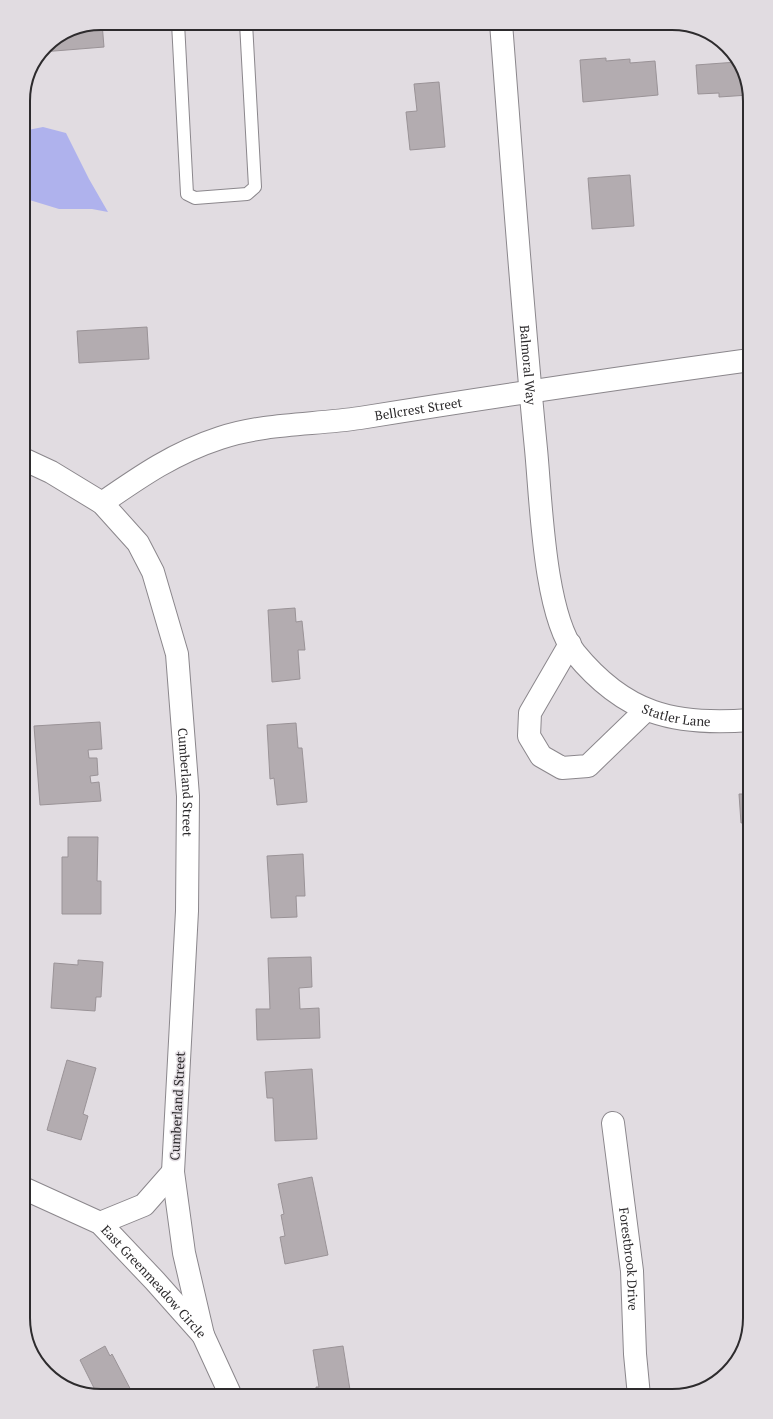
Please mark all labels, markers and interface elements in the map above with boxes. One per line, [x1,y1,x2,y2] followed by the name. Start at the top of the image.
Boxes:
[516,324,541,406] street label: Balmoral Way
[373,393,464,425] street label: Bellcrest Street
[639,699,711,730] street label: Statler Lane
[174,727,197,837] street label: Cumberland Street
[165,1051,189,1161] street label: Cumberland Street
[615,1206,642,1311] street label: Forestbrook Drive
[97,1221,210,1342] street label: East Greenmeadow Circle

